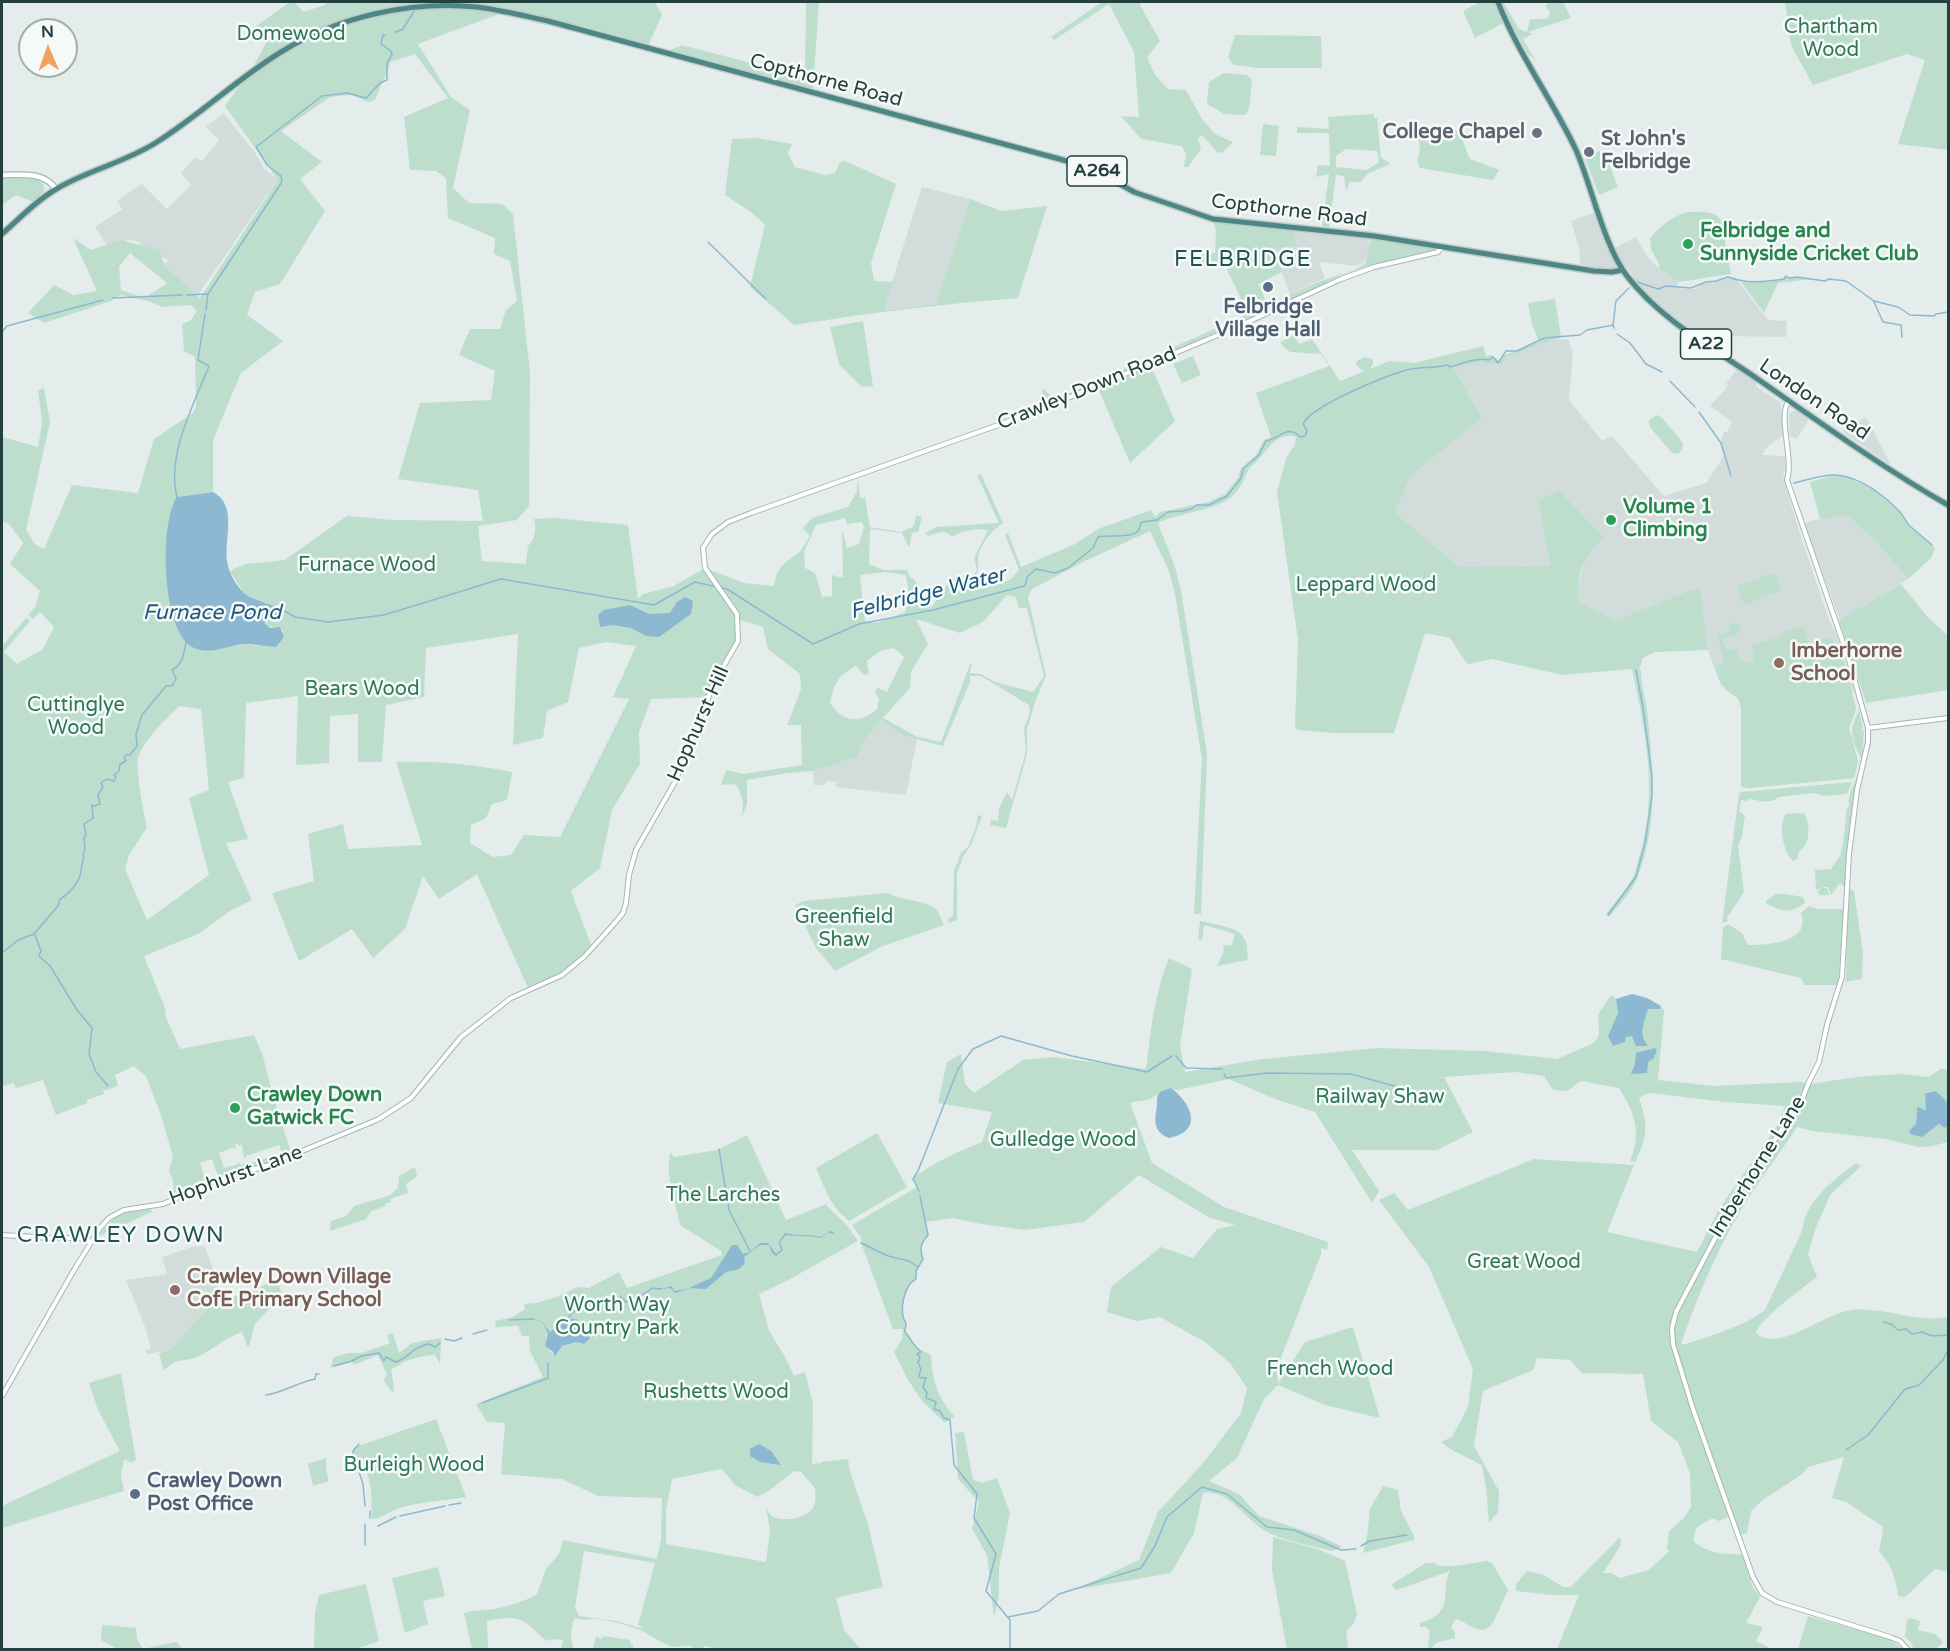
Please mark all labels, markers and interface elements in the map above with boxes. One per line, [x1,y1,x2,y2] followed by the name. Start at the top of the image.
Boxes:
[1784,16,1878,63] park label: Chartham Wood
[18,18,78,78] north arrow
[41,22,54,42] text: N
[236,23,346,47] park label: Domewood
[747,49,905,113] street label: Copthorne Road
[1383,121,1525,145] place label: College Chapel
[1530,126,1544,140] marker: College Chapel
[1601,128,1690,175] place label: St John's Felbridge
[1582,145,1596,159] marker: St John's Felbridge
[1067,156,1127,186] road number: A264
[1210,190,1368,232] street label: Copthorne Road
[1700,220,1919,267] place label: Felbridge and Sunnyside Cricket Club
[1681,237,1695,251] marker: Felbridge and Sunnyside Cricket Club
[1174,247,1312,273] district label: FELBRIDGE
[1261,280,1275,294] marker: Felbridge Village Hall
[1215,296,1321,343] place label: Felbridge Village Hall
[1680,329,1732,359] road number: A22
[994,342,1180,436] street label: Crawley Down Road
[1754,354,1874,446] street label: London Road
[1623,496,1713,543] place label: Volume 1 Climbing
[1604,513,1618,527] marker: Volume 1 Climbing
[298,554,436,578] park label: Furnace Wood
[848,563,1008,625] water label: Felbridge Water
[1296,574,1436,598] park label: Leppard Wood
[143,600,281,626] water label: Furnace Pond
[1791,640,1902,687] place label: Imberhorne School
[1772,656,1786,670] marker: Imberhorne School
[663,663,735,785] street label: Hophurst Hill
[304,678,420,702] park label: Bears Wood
[27,694,125,741] park label: Cuttinglye Wood
[795,906,893,953] park label: Greenfield Shaw
[247,1084,382,1131] place label: Crawley Down Gatwick FC
[1315,1086,1445,1110] park label: Railway Shaw
[1705,1092,1811,1242] street label: Imberhorne Lane
[228,1101,242,1115] marker: Crawley Down Gatwick FC
[990,1129,1136,1153] park label: Gulledge Wood
[166,1141,306,1211] street label: Hophurst Lane
[666,1184,780,1208] park label: The Larches
[17,1223,225,1249] district label: CRAWLEY DOWN
[1467,1251,1581,1275] park label: Great Wood
[187,1266,391,1313] place label: Crawley Down Village CofE Primary School
[168,1283,182,1297] marker: Crawley Down Village CofE Primary School
[555,1294,679,1341] park label: Worth Way Country Park
[1267,1358,1393,1382] park label: French Wood
[643,1381,789,1405] park label: Rushetts Wood
[343,1454,485,1478] park label: Burleigh Wood
[147,1470,282,1517] place label: Crawley Down Post Office
[128,1487,142,1501] marker: Crawley Down Post Office

